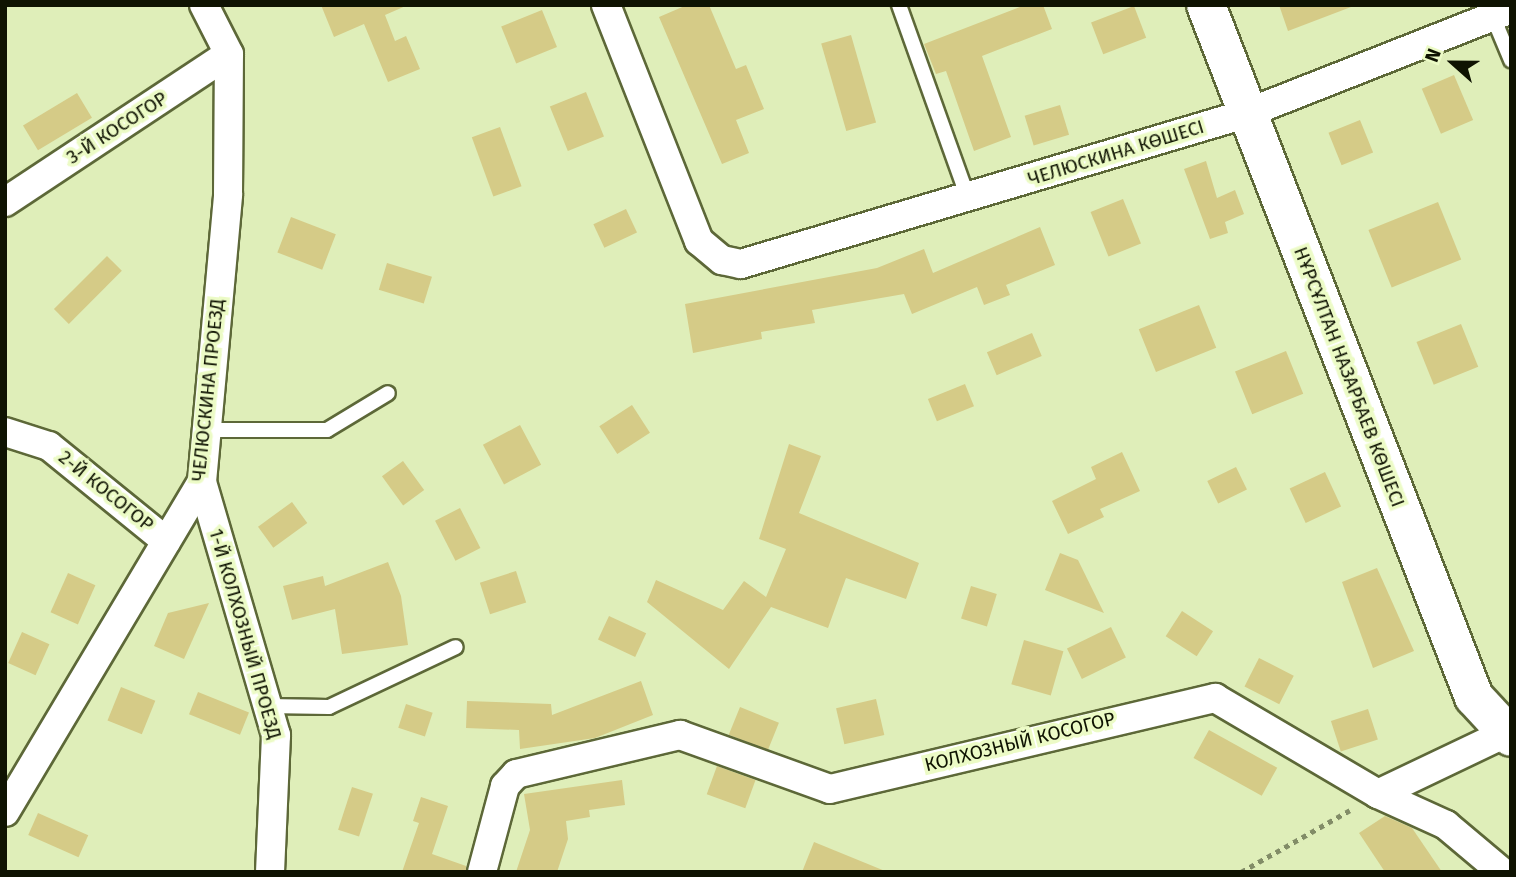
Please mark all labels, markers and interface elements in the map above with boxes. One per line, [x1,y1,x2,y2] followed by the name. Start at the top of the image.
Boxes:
[1418,28,1488,98] north arrow
[1420,45,1446,65] text: N
[62,87,172,169] street label: 3-Й КОСОГОР
[1025,115,1207,191] street label: ЧЕЛЮСКИНА КӨШЕСІ
[1289,244,1409,510] street label: НҰРСҰЛТАН НАЗАРБАЕВ КӨШЕСІ
[187,298,229,482] street label: ЧЕЛЮСКИНА ПРОЕЗД
[54,446,158,536] street label: 2-Й КОСОГОР
[204,526,286,742] street label: 1-Й КОЛХОЗНЫЙ ПРОЕЗД
[922,707,1118,777] street label: КОЛХОЗНЫЙ КОСОГОР

